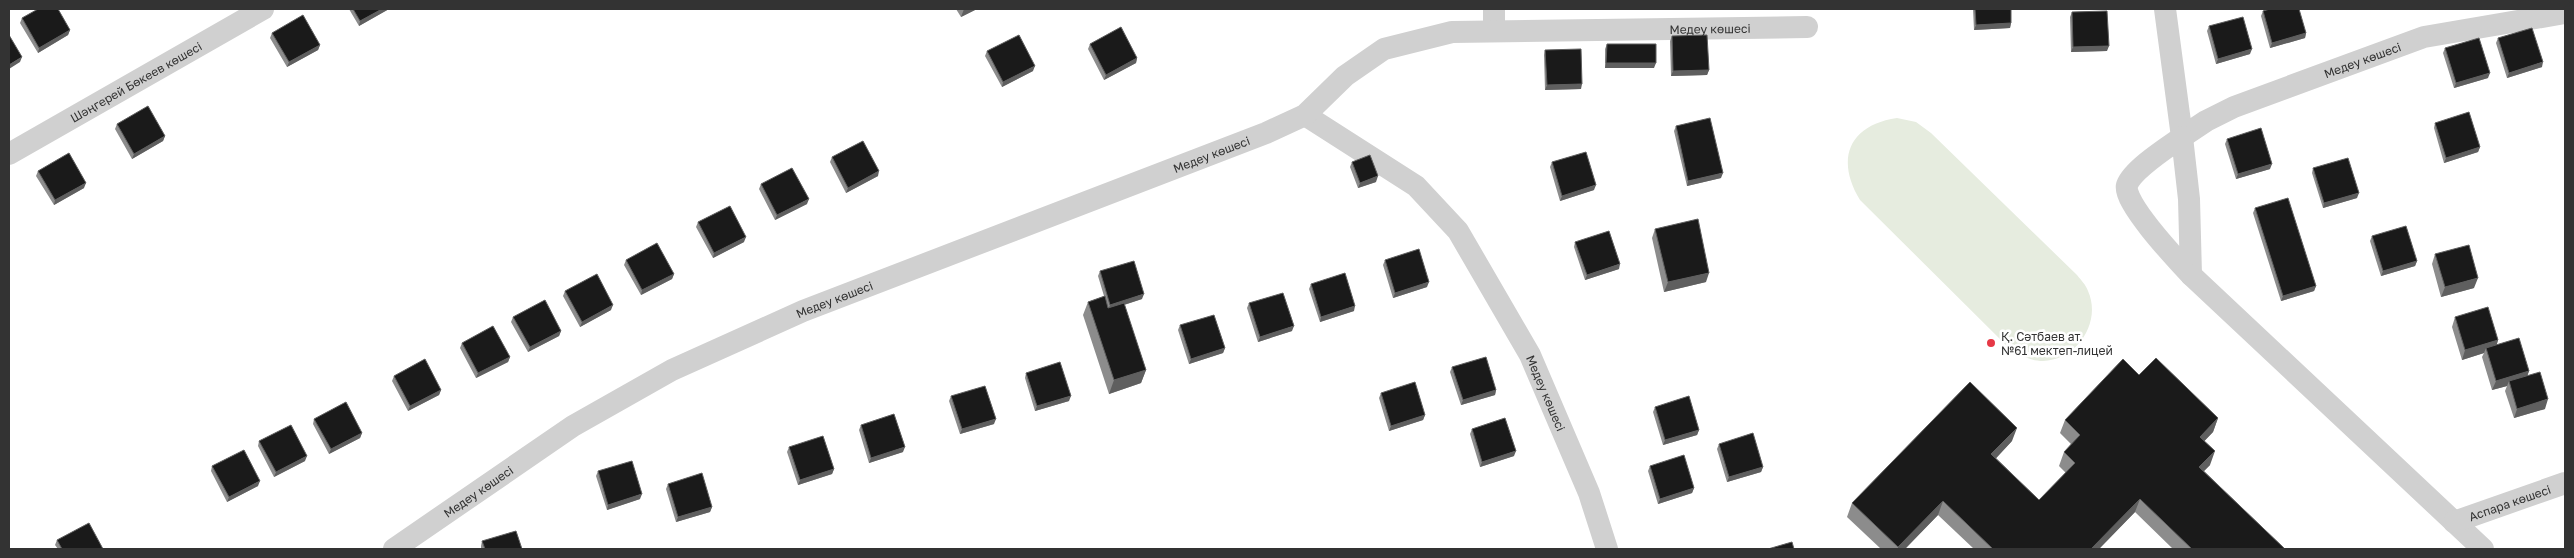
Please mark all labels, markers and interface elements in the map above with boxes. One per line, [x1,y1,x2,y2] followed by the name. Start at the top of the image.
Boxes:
[1669,20,1751,36] street label: Медеу көшесі
[67,38,204,125] street label: Шәңгерей Бөкеев көшесі
[2322,39,2403,81] street label: Медеу көшесі
[1171,132,1252,176] street label: Медеу көшесі
[793,277,875,321] street label: Медеу көшесі
[2001,329,2113,358] place label: Қ. Сәтбаев ат. №61 мектеп-лицей
[1985,337,1997,349] marker: Қ. Сәтбаев ат. №61 мектеп-лицей
[1523,353,1569,433] street label: Медеу көшесі
[440,462,516,520] street label: Медеу көшесі
[2467,481,2553,524] street label: Аспара көшесі

